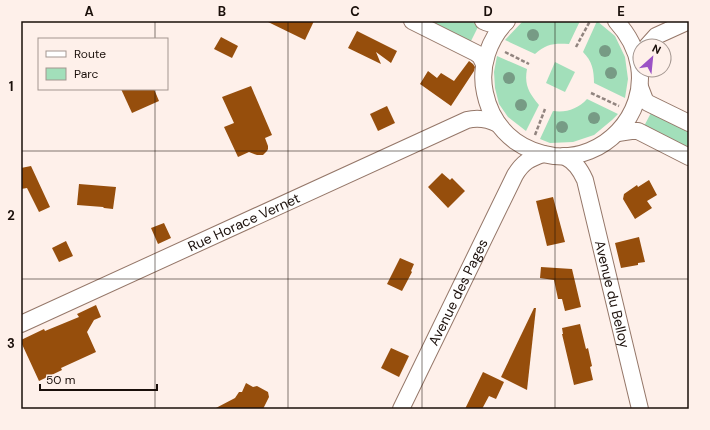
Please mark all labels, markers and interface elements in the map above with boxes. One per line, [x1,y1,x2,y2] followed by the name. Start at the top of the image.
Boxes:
[84,3,94,20] text: A
[218,3,226,20] text: B
[350,3,360,20] text: C
[483,3,493,20] text: D
[617,3,625,20] text: E
[38,38,168,90] legend
[632,38,672,78] north arrow
[650,41,663,57] text: N
[74,46,106,62] text: Route
[74,66,98,82] text: Parc
[9,78,13,95] text: 1
[185,189,303,256] street label: Rue Horace Vernet
[7,207,15,224] text: 2
[424,236,492,349] street label: Avenue des Pages
[591,239,634,350] street label: Avenue du Belloy
[7,335,15,352] text: 3
[40,366,157,392] scale bar
[46,372,75,388] text: 50 m

